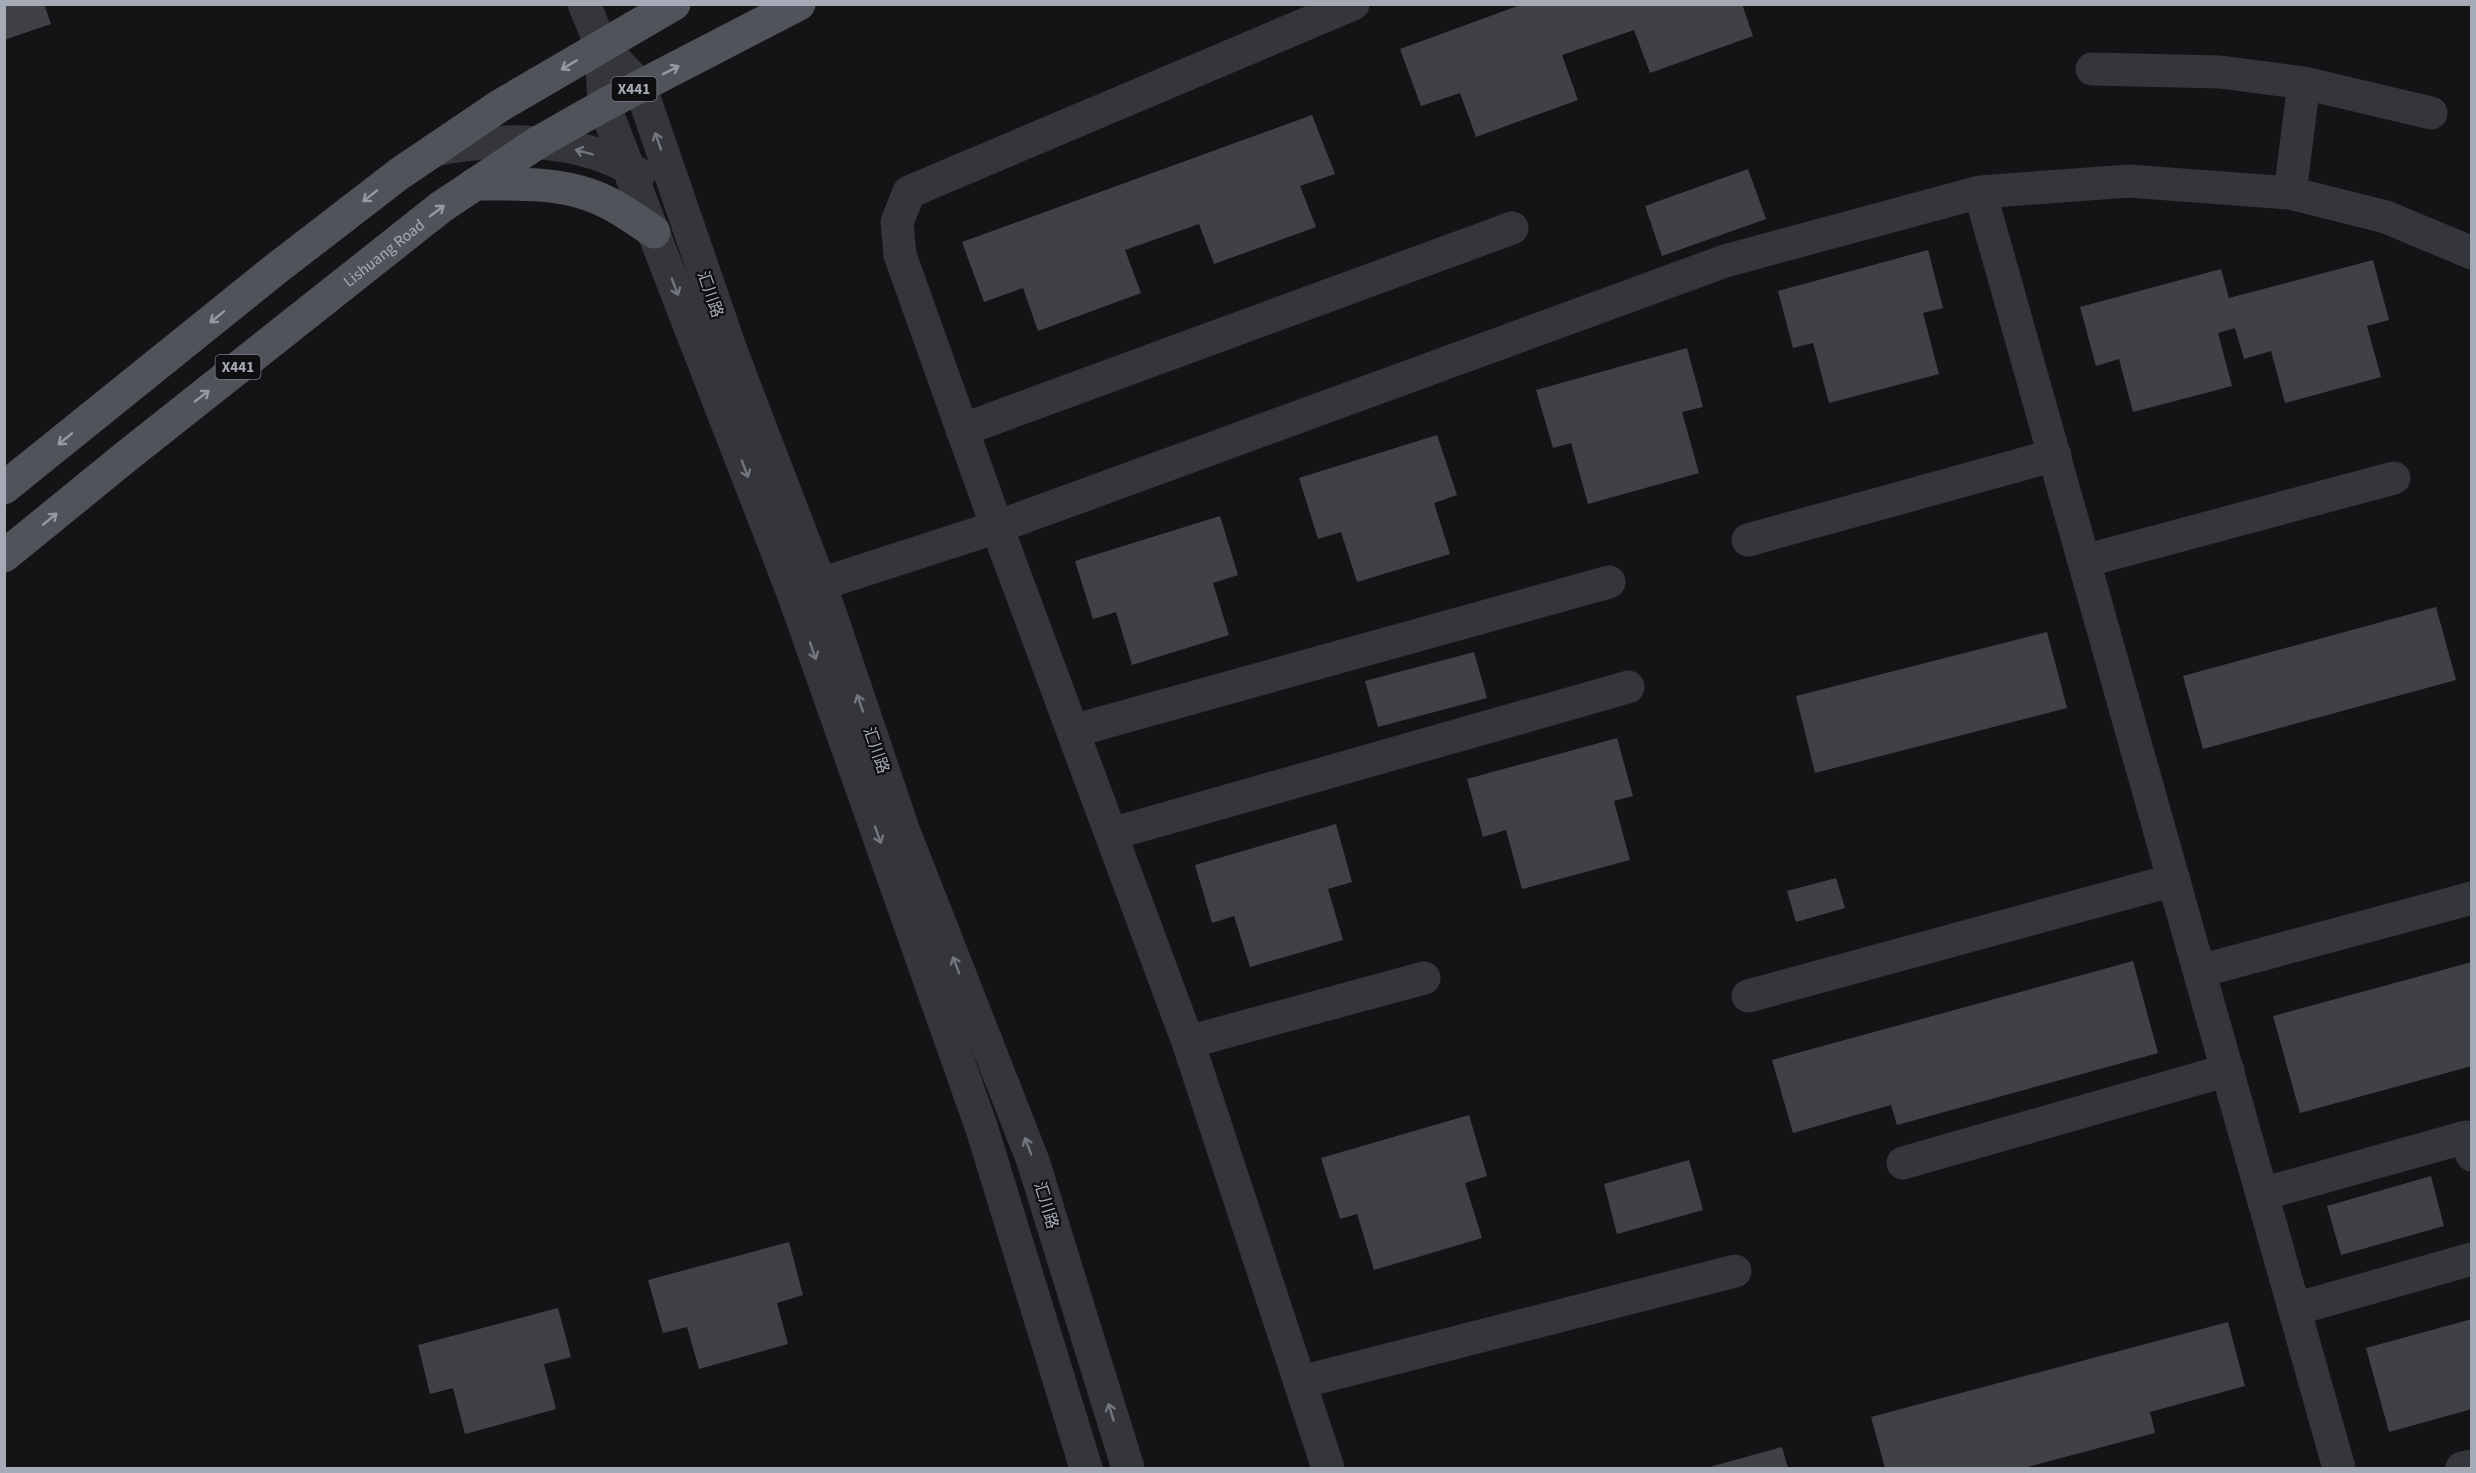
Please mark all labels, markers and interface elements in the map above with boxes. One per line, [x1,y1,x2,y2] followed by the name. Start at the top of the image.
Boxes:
[561,59,578,71] one-way arrow
[662,64,679,76] one-way arrow
[612,77,656,101] road number: X441
[652,132,663,151] one-way arrow
[575,145,594,157] one-way arrow
[362,190,378,203] one-way arrow
[429,204,445,217] one-way arrow
[339,214,430,292] street label: Lishuang Road
[692,268,728,321] street label: 汇川路
[670,277,681,296] one-way arrow
[209,310,225,323] one-way arrow
[216,355,260,379] road number: X441
[193,390,209,403] one-way arrow
[57,433,73,446] one-way arrow
[740,459,751,478] one-way arrow
[42,512,58,525] one-way arrow
[809,641,820,660] one-way arrow
[854,694,865,713] one-way arrow
[858,724,894,777] street label: 汇川路
[874,825,885,844] one-way arrow
[950,956,961,975] one-way arrow
[1021,1138,1032,1156] one-way arrow
[1029,1179,1064,1231] street label: 汇川路
[1105,1403,1116,1422] one-way arrow

